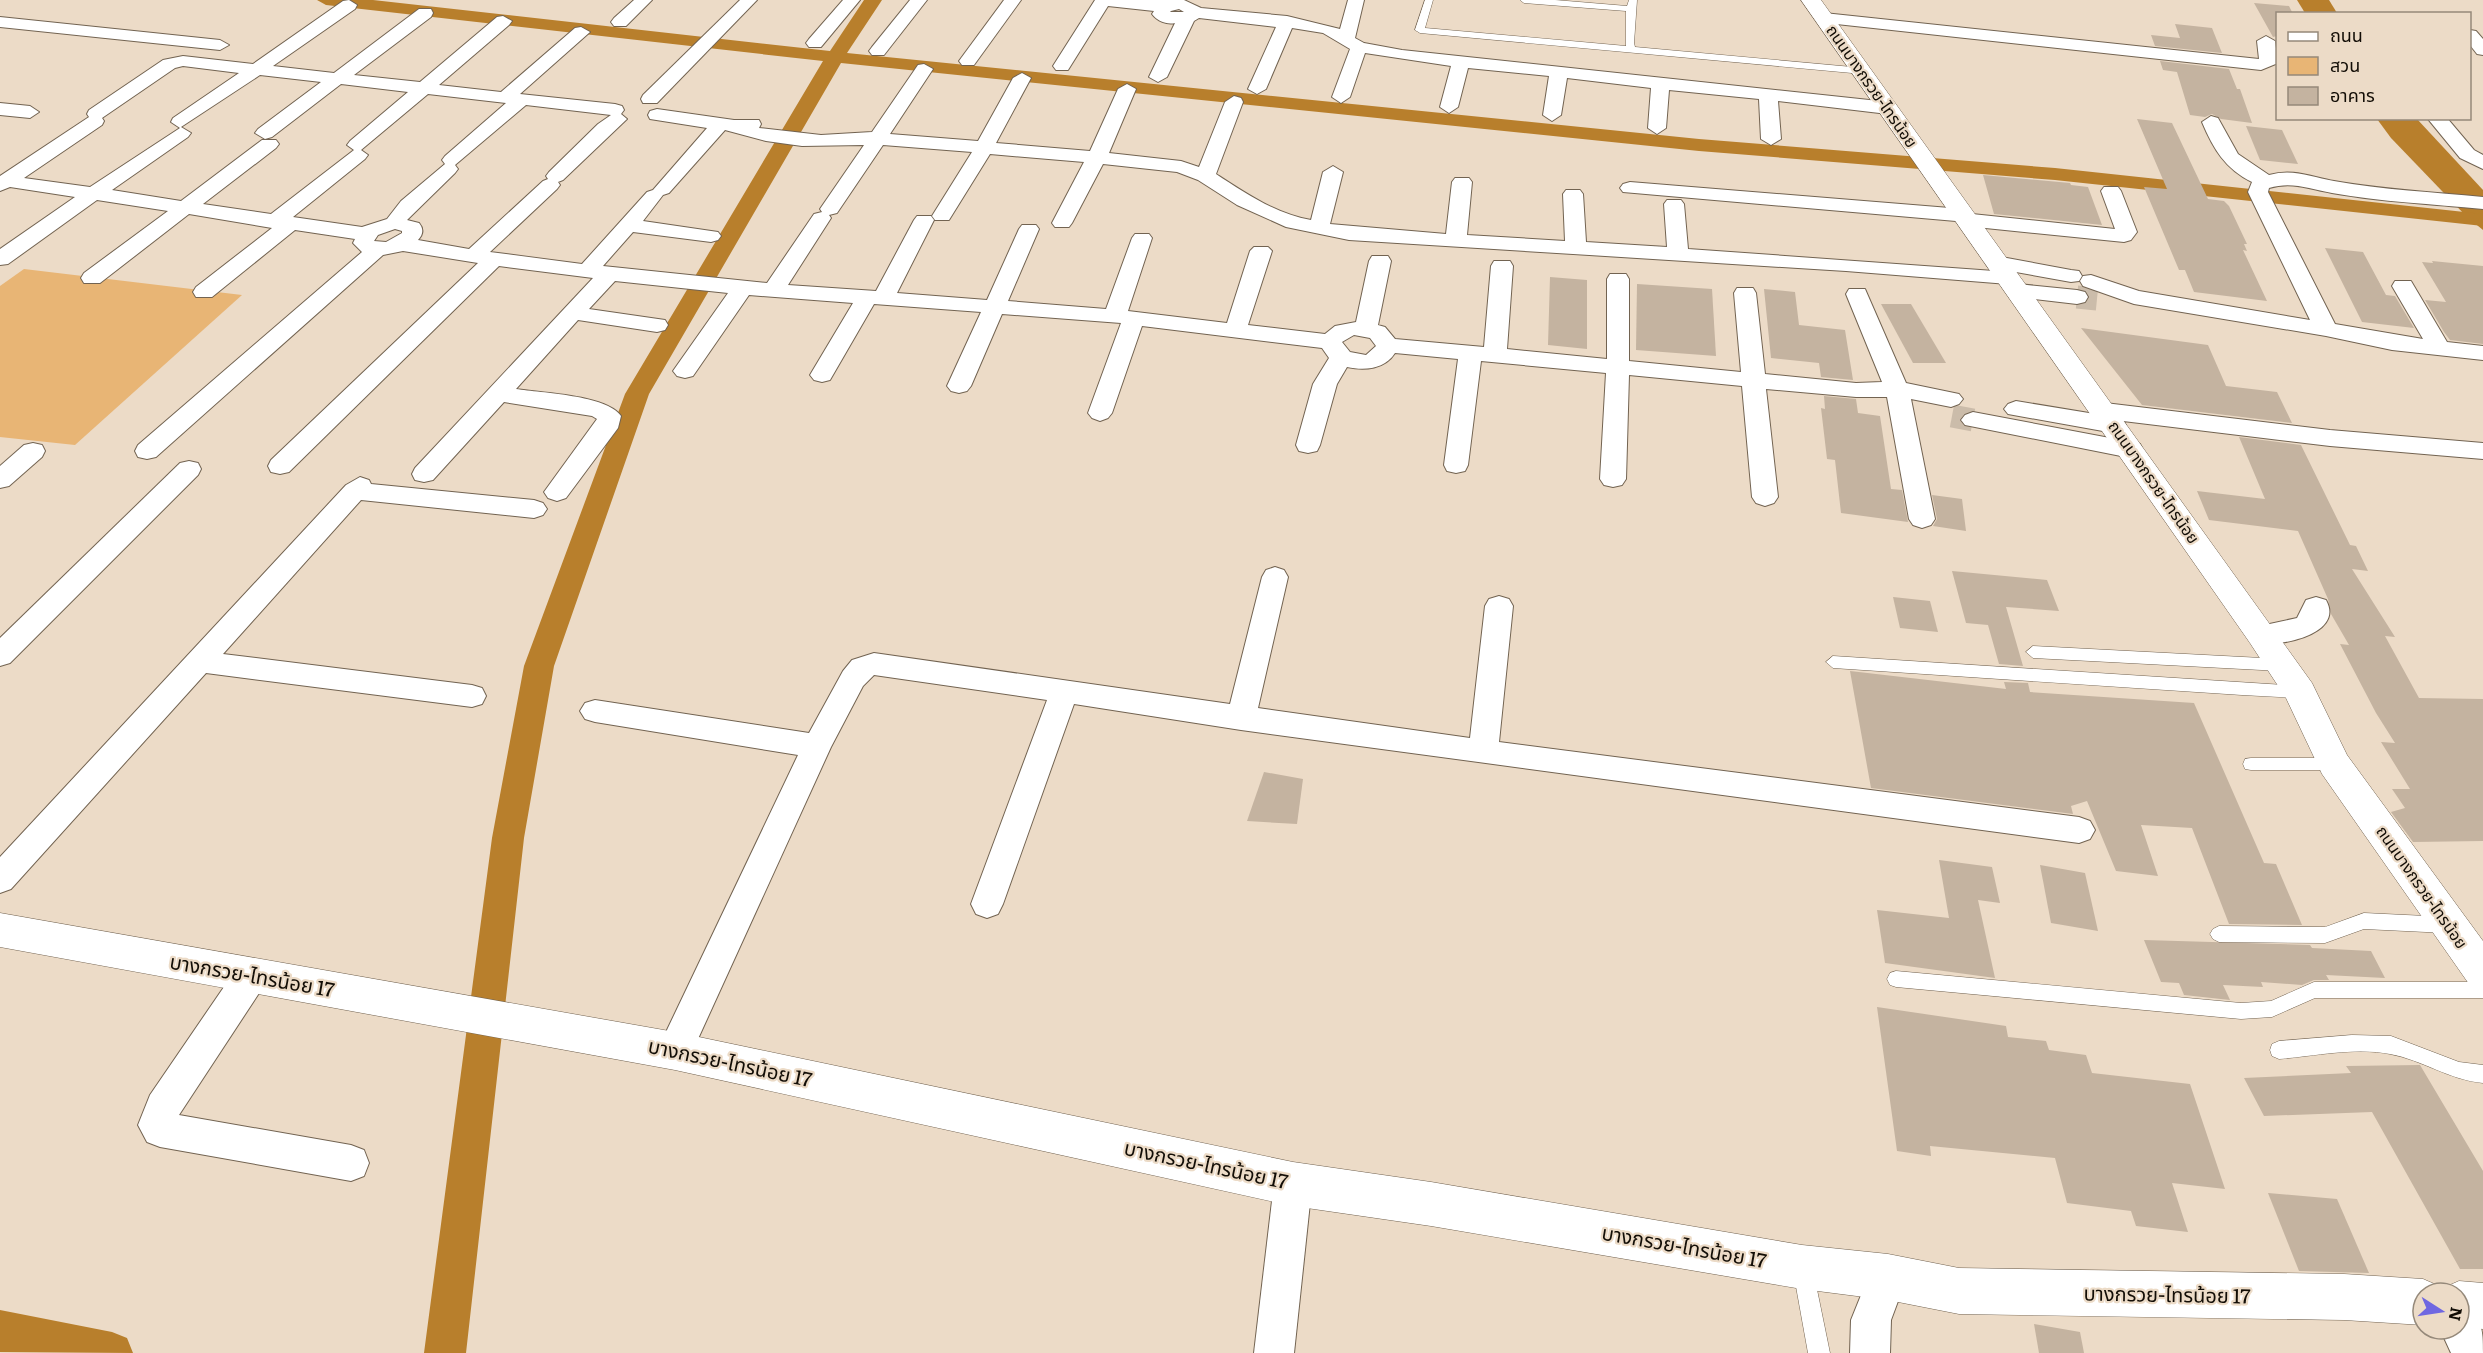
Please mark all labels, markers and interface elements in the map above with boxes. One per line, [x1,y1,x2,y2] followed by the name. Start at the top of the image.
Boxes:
[2276,12,2471,120] legend
[1821,19,1924,152] street label: ถนนบางกรวย-ไทรน้อย
[2330,21,2363,48] text: ถนน
[2330,51,2360,78] text: สวน
[2330,81,2375,108] text: อาคาร
[2103,415,2206,548] street label: ถนนบางกรวย-ไทรน้อย
[2371,820,2474,953] street label: ถนนบางกรวย-ไทรน้อย
[168,945,337,1003] street label: บางกรวย-ไทรน้อย 17
[646,1029,815,1093] street label: บางกรวย-ไทรน้อย 17
[1122,1131,1291,1195] street label: บางกรวย-ไทรน้อย 17
[1600,1216,1769,1274] street label: บางกรวย-ไทรน้อย 17
[2083,1277,2251,1309] street label: บางกรวย-ไทรน้อย 17
[2411,1281,2471,1341] north arrow
[2444,1305,2470,1323] text: N

